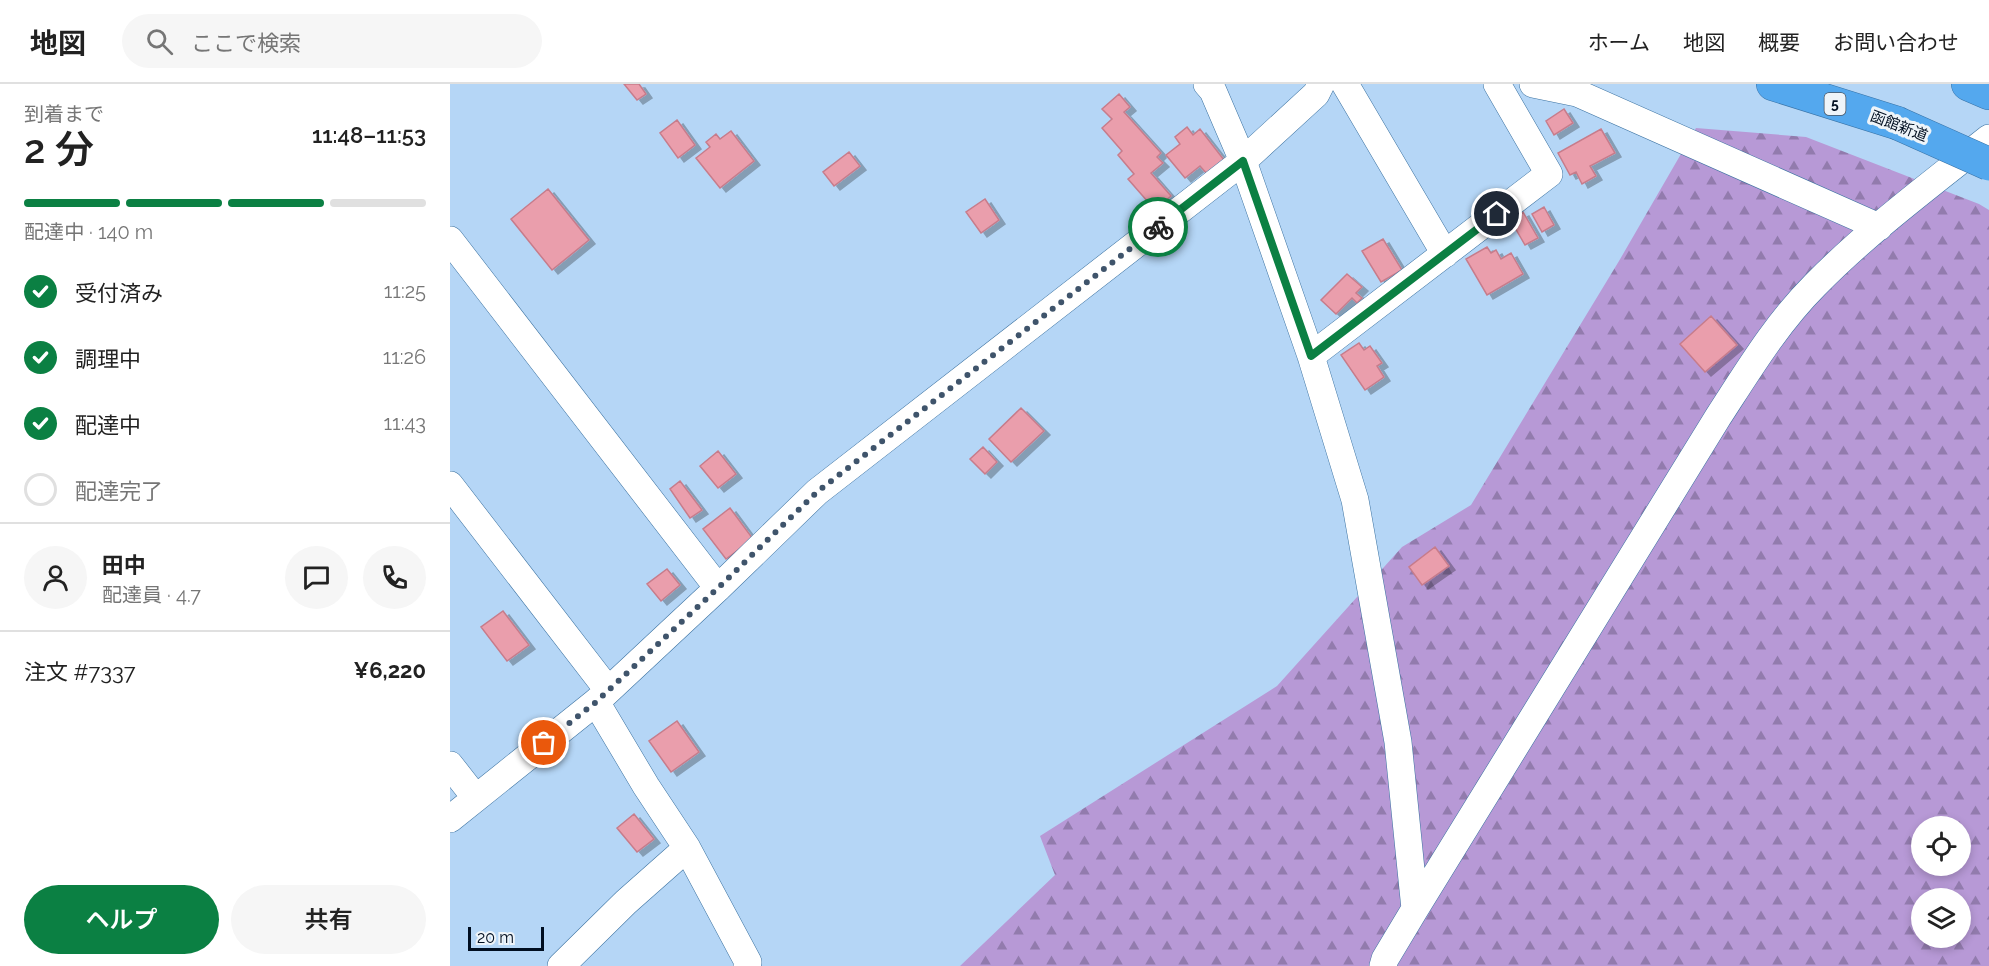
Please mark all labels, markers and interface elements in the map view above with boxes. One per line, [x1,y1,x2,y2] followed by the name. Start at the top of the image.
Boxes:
[122,14,542,68] search box
[143,25,176,58] icon: search
[30,27,86,60] text: 地図
[191,30,301,56] text: ここで検索
[1588,30,1650,55] text: ホーム
[1683,30,1725,55] text: 地図
[1758,30,1800,55] text: 概要
[1833,30,1959,55] text: お問い合わせ
[1824,93,1846,115] road number: 5
[24,102,104,126] text: 到着まで
[1868,107,1930,145] street label: 函館新道
[312,122,426,148] text: 11:48–11:53
[24,126,94,172] text: 2 分
[1471,188,1522,239] pin
[1128,197,1188,257] courier
[1480,197,1513,230] icon: home
[1142,211,1175,244] icon: bike
[24,220,153,244] text: 配達中 · 140 m
[24,275,57,308] icon: check
[384,279,426,303] text: 11:25
[75,280,163,306] text: 受付済み
[24,341,57,374] icon: check
[383,345,426,369] text: 11:26
[75,346,141,372] text: 調理中
[24,407,57,440] icon: check
[384,411,426,435] text: 11:43
[75,412,141,438] text: 配達中
[75,478,163,504] text: 配達完了
[24,546,87,609] button: person
[285,546,348,609] button: chat
[363,546,426,609] button: phone
[102,552,146,578] text: 田中
[102,583,201,607] text: 配達員 · 4.7
[354,657,426,683] text: ¥6,220
[24,659,136,685] text: 注文 #7337
[518,717,569,768] pin
[527,726,560,759] icon: bag
[1911,816,1971,948] map controls
[1911,816,1971,876] button: locate
[24,885,219,954] button: ヘルプ
[231,885,426,954] button: 共有
[1911,888,1971,948] button: layers
[468,924,544,952] scale bar
[477,928,514,947] text: 20 m

